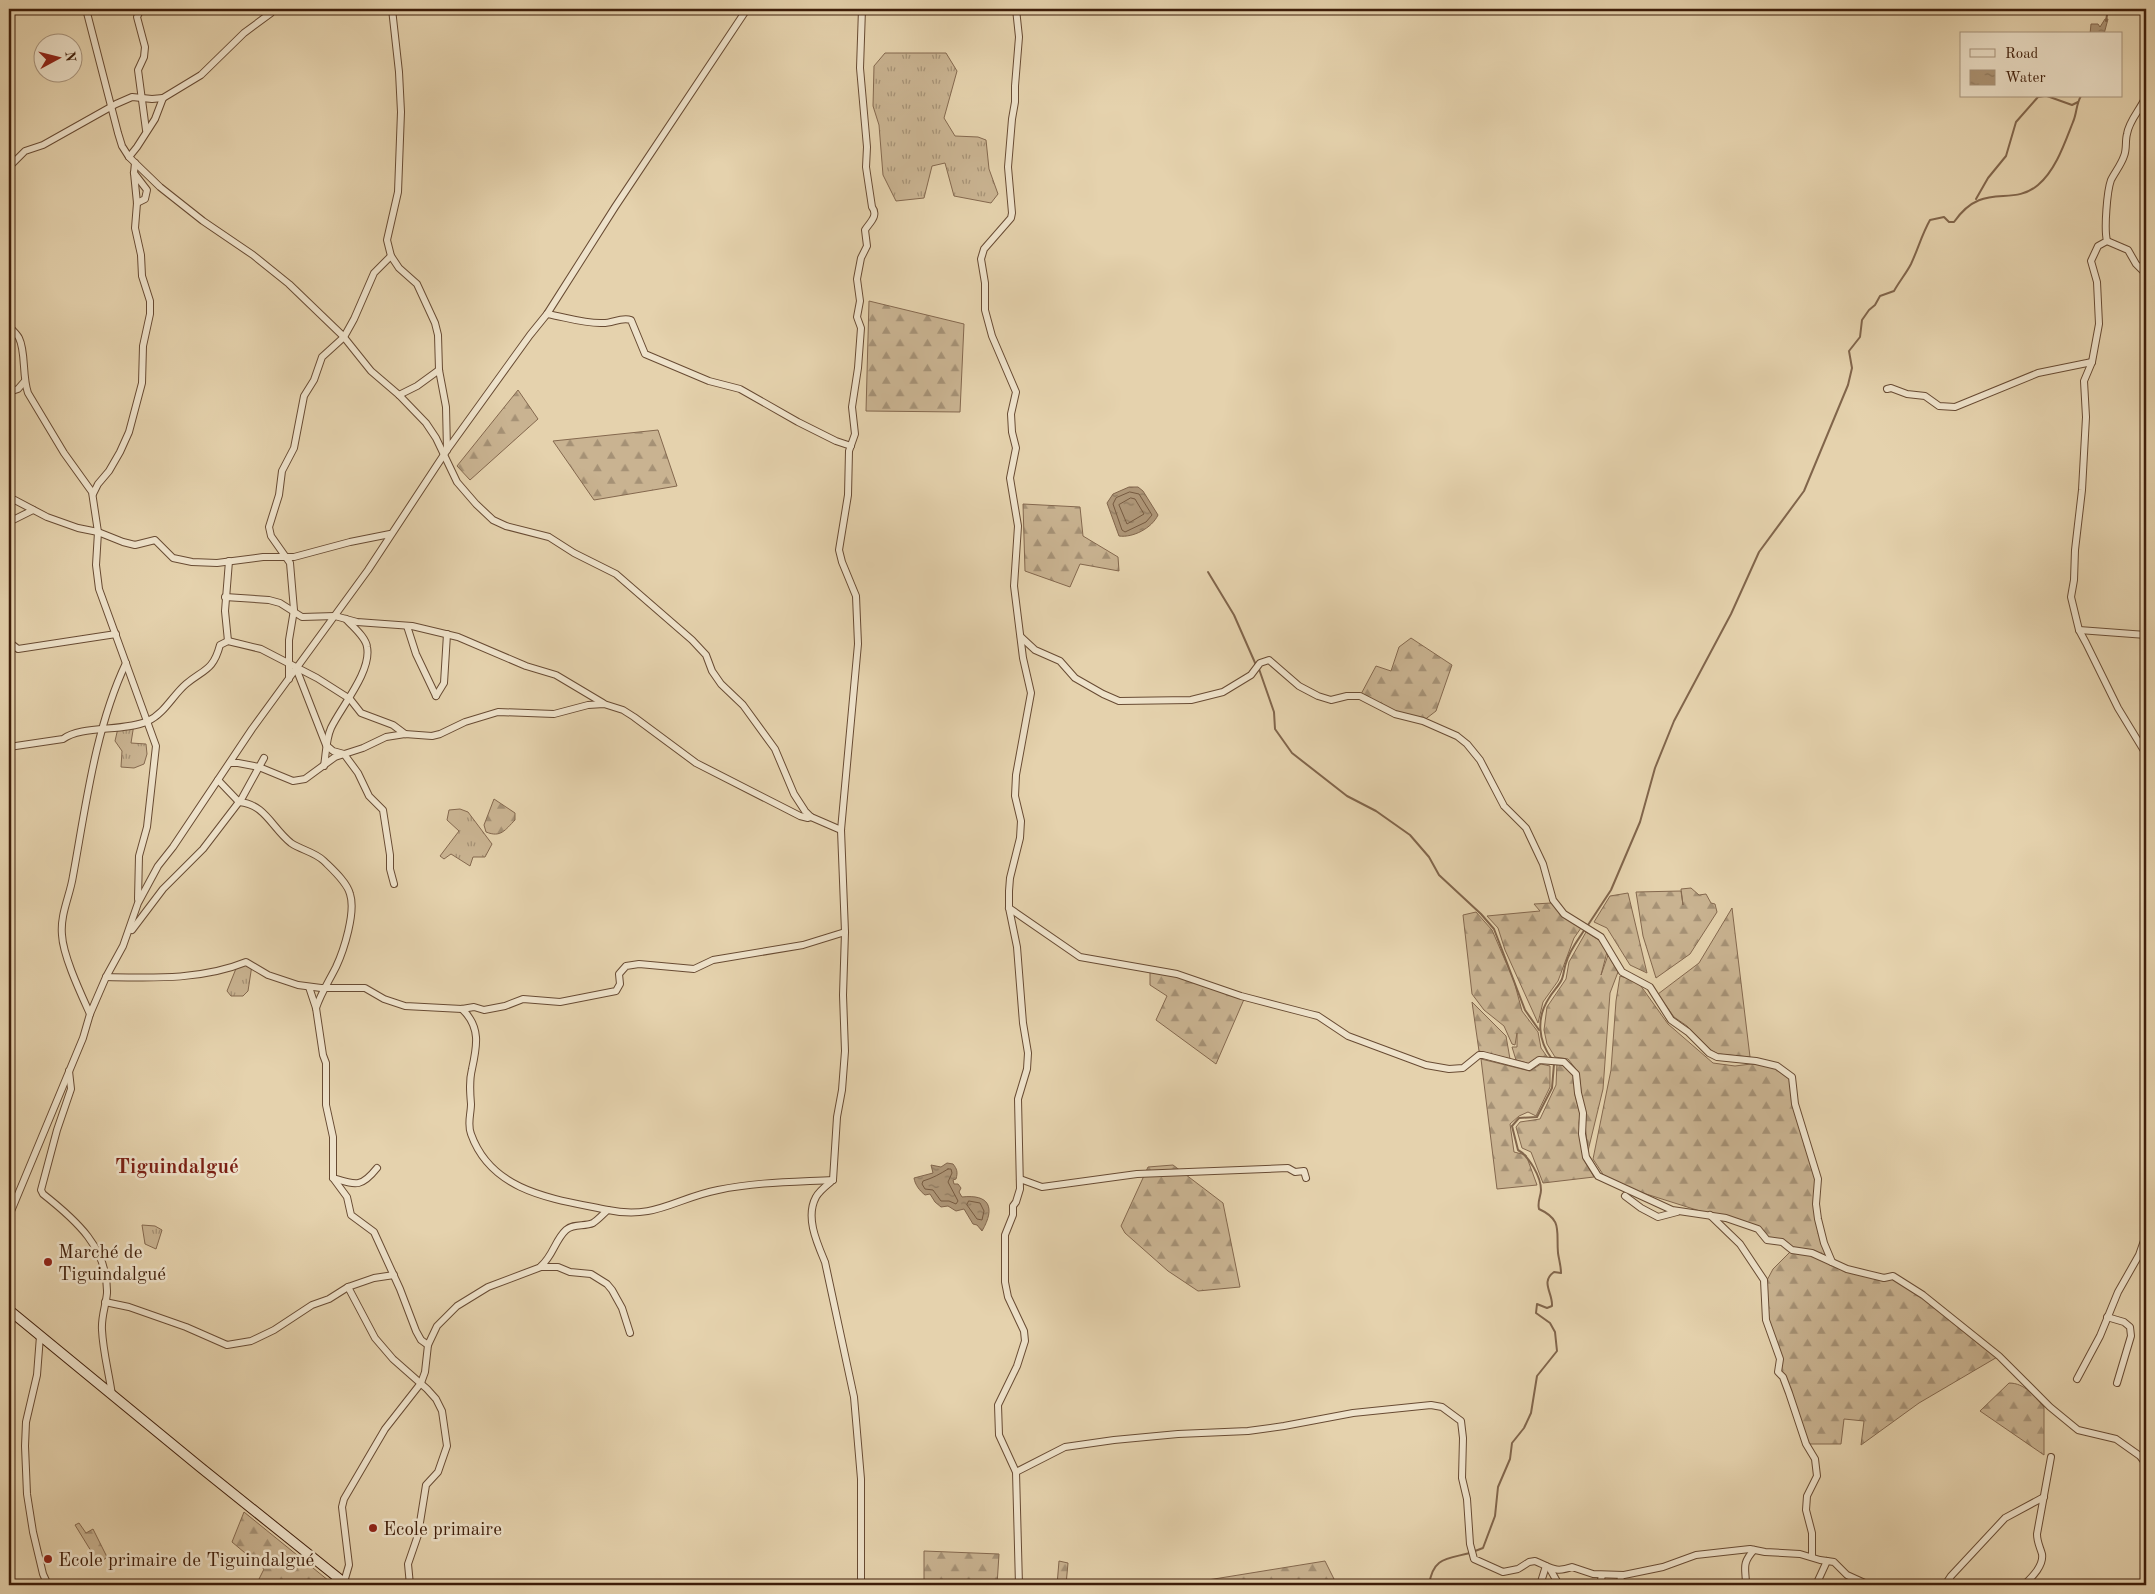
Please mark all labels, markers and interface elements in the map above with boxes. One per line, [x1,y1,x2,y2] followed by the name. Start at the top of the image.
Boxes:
[32,32,82,82] north arrow
[1960,32,2122,98] legend
[2005,47,2039,62] text: Road
[62,50,78,63] text: N
[2005,71,2046,86] text: Water
[115,1157,239,1178] district label: Tiguindalgué
[58,1244,166,1285] place label: Marché de Tiguindalgué
[42,1256,54,1268] marker: Marché de Tiguindalgué
[383,1521,502,1540] place label: Ecole primaire
[367,1522,379,1534] marker: Ecole primaire
[58,1552,314,1571] place label: Ecole primaire de Tiguindalgué
[42,1553,54,1565] marker: Ecole primaire de Tiguindalgué

